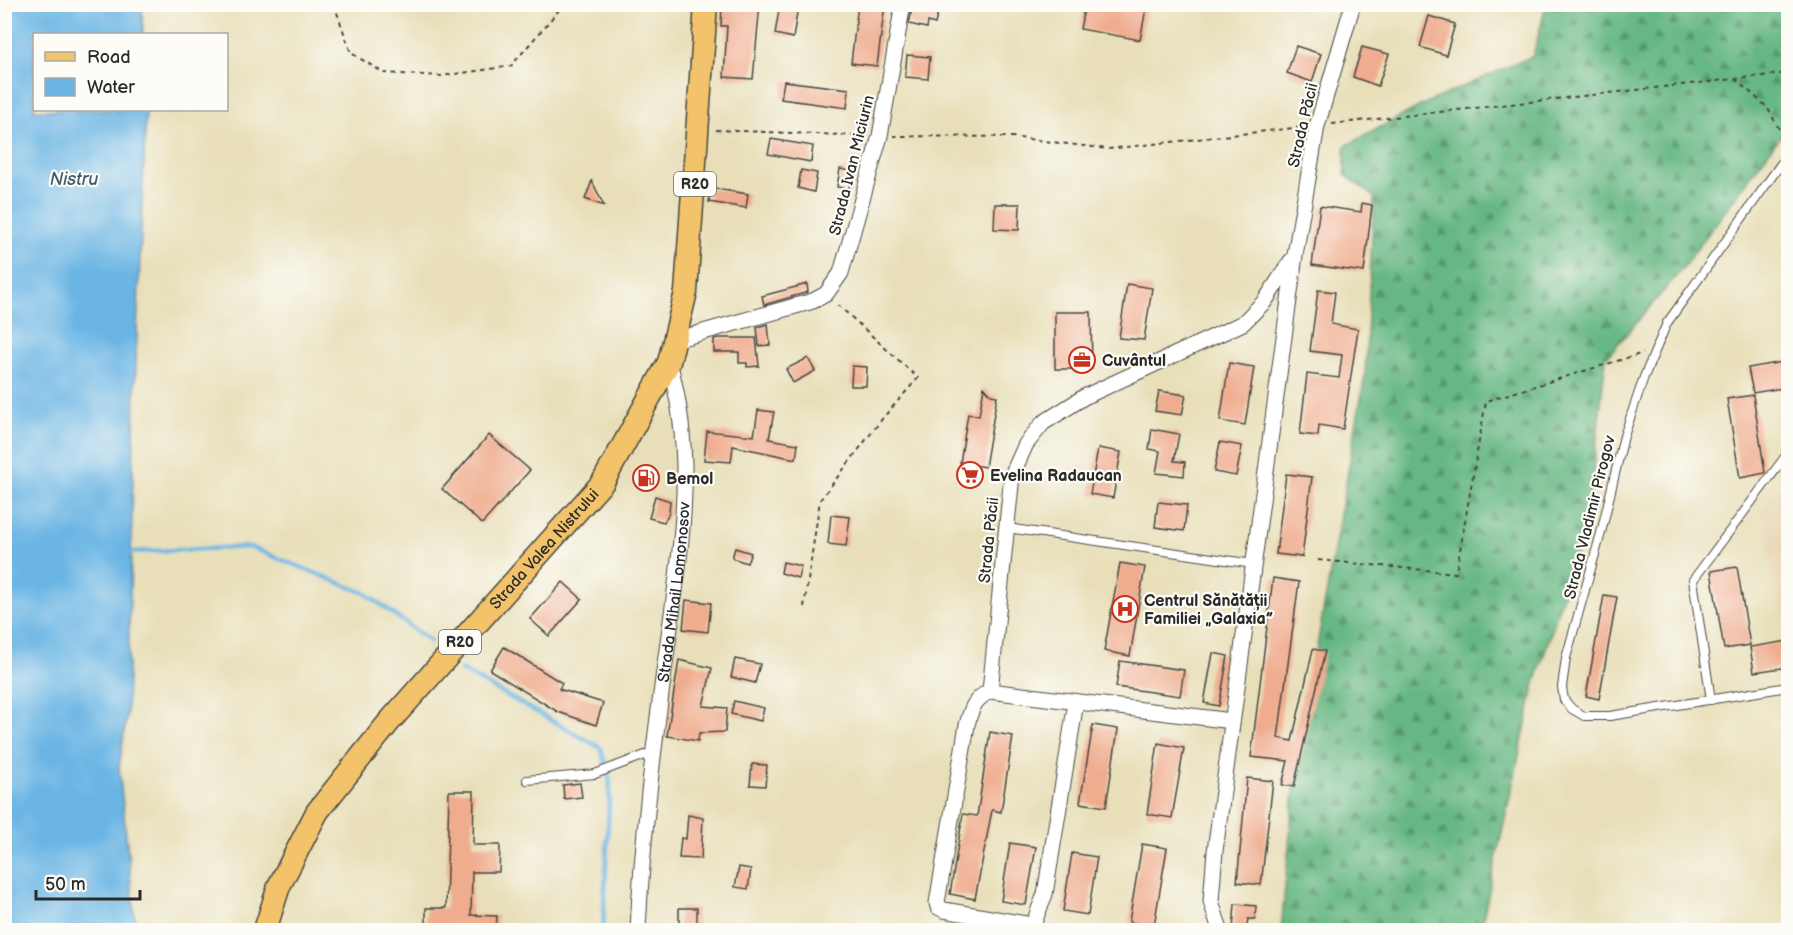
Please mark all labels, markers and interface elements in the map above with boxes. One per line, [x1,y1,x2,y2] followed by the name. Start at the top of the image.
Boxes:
[33,33,228,111] legend
[87,47,131,68] text: Road
[87,77,135,98] text: Water
[1285,81,1322,169] street label: Strada Păcii
[826,93,879,237] street label: Strada Ivan Miciurin
[50,169,98,190] water label: Nistru
[674,172,716,196] road number: R20
[1067,345,1097,375] office icon: Cuvântul
[1102,352,1166,371] place label: Cuvântul
[1561,433,1620,601] street label: Strada Vladimir Pirogov
[955,460,985,490] supermarket icon: Evelina Radaucan
[631,463,661,493] fuel station icon: Bemol
[990,467,1122,486] place label: Evelina Radaucan
[666,470,713,489] place label: Bemol
[486,485,603,614] street label: Strada Valea Nistrului
[976,496,1003,584] street label: Strada Păcii
[655,501,695,684] street label: Strada Mihail Lomonosov
[1144,592,1274,629] place label: Centrul Sănătății Familiei „Galaxia”
[1110,594,1140,624] hospital icon: Centrul Sănătății Familiei „Galaxia”
[439,630,481,654] road number: R20
[36,863,140,901] scale bar
[45,874,86,895] text: 50 m

